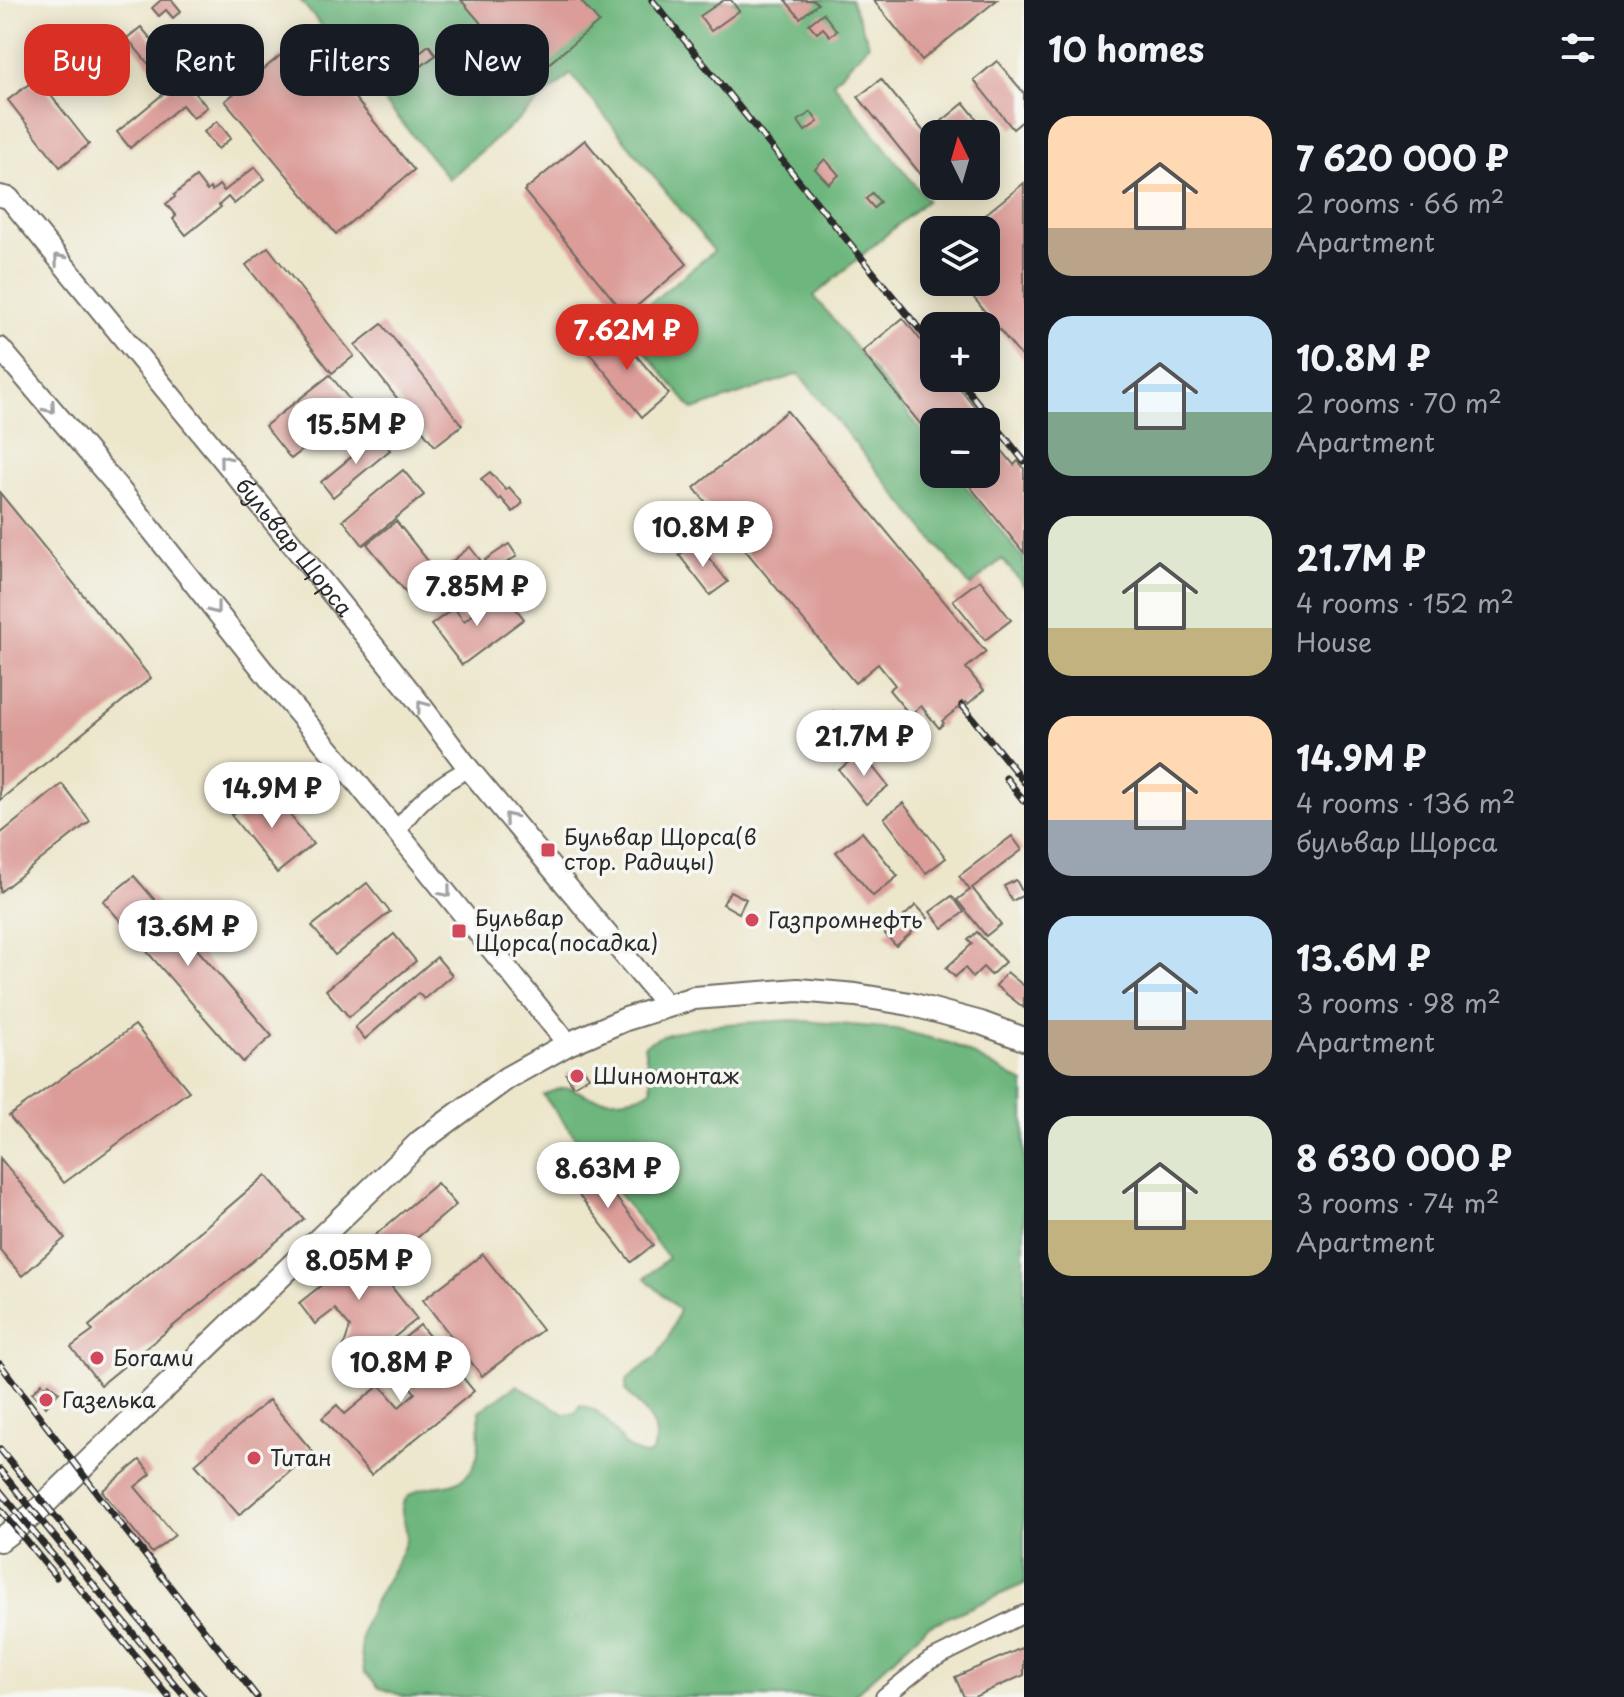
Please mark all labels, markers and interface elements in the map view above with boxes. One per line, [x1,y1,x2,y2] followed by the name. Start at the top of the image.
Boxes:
[1048,22,1204,74] text: 10 homes
[24,24,130,96] chip: Buy
[146,24,264,96] chip: Rent
[280,24,419,96] chip: Filters
[435,24,549,96] chip: New
[1556,26,1600,70] icon: filters
[920,120,1000,200] north arrow
[920,120,1000,488] map controls
[1296,131,1509,183] text: 7 620 000 ₽
[1112,148,1208,244] icon: home
[1296,183,1505,222] text: 2 rooms · 66 m²
[920,216,1000,296] button: layers
[1296,222,1435,261] text: Apartment
[54,254,69,269] one-way arrow
[553,304,701,372] pin: 7.62M ₽
[574,310,680,349] text: 7.62M ₽
[920,312,1000,392] button: +
[1296,331,1430,383] text: 10.8M ₽
[1112,348,1208,444] icon: home
[1296,383,1502,422] text: 2 rooms · 70 m²
[41,398,55,413] one-way arrow
[282,398,430,466] pin: 15.5M ₽
[306,404,406,443] text: 15.5M ₽
[920,408,1000,488] button: −
[1296,422,1435,461] text: Apartment
[219,455,234,469] one-way arrow
[229,469,362,623] street label: бульвар Щорса
[629,501,777,569] pin: 10.8M ₽
[652,507,754,546] text: 10.8M ₽
[1296,531,1426,583] text: 21.7M ₽
[1112,548,1208,644] icon: home
[403,560,551,628] pin: 7.85M ₽
[425,566,529,605] text: 7.85M ₽
[1296,583,1514,622] text: 4 rooms · 152 m²
[205,600,219,615] one-way arrow
[1296,622,1372,661] text: House
[418,701,432,715] one-way arrow
[790,710,938,778] pin: 21.7M ₽
[814,716,914,755] text: 21.7M ₽
[1296,731,1427,783] text: 14.9M ₽
[1112,748,1208,844] icon: home
[198,762,346,830] pin: 14.9M ₽
[222,768,322,807] text: 14.9M ₽
[1296,783,1516,822] text: 4 rooms · 136 m²
[504,813,519,827] one-way arrow
[564,819,757,877] place label: Бульвар Щорса(в стор. Радицы)
[1296,822,1497,861] text: бульвар Щорса
[539,841,557,859] marker: Бульвар Щорса(в стор. Радицы)
[436,882,451,897] one-way arrow
[114,900,262,968] pin: 13.6M ₽
[475,900,658,958] place label: Бульвар Щорса(посадка)
[768,902,923,935] place label: Газпромнефть
[136,906,240,945] text: 13.6M ₽
[743,911,761,929] marker: Газпромнефть
[450,922,468,940] marker: Бульвар Щорса(посадка)
[1296,931,1431,983] text: 13.6M ₽
[1112,948,1208,1044] icon: home
[1296,983,1501,1022] text: 3 rooms · 98 m²
[1296,1022,1435,1061] text: Apartment
[593,1058,739,1091] place label: Шиномонтаж
[568,1067,586,1085] marker: Шиномонтаж
[1296,1131,1512,1183] text: 8 630 000 ₽
[534,1142,682,1210] pin: 8.63M ₽
[555,1148,661,1187] text: 8.63M ₽
[1112,1148,1208,1244] icon: home
[1296,1183,1500,1222] text: 3 rooms · 74 m²
[1296,1222,1435,1261] text: Apartment
[285,1234,433,1302] pin: 8.05M ₽
[305,1240,413,1279] text: 8.05M ₽
[327,1336,475,1404] pin: 10.8M ₽
[113,1340,194,1373] place label: Богами
[350,1342,452,1381] text: 10.8M ₽
[88,1349,106,1367] marker: Богами
[62,1382,156,1415] place label: Газелька
[37,1391,55,1409] marker: Газелька
[270,1440,332,1473] place label: Титан
[245,1449,263,1467] marker: Титан

